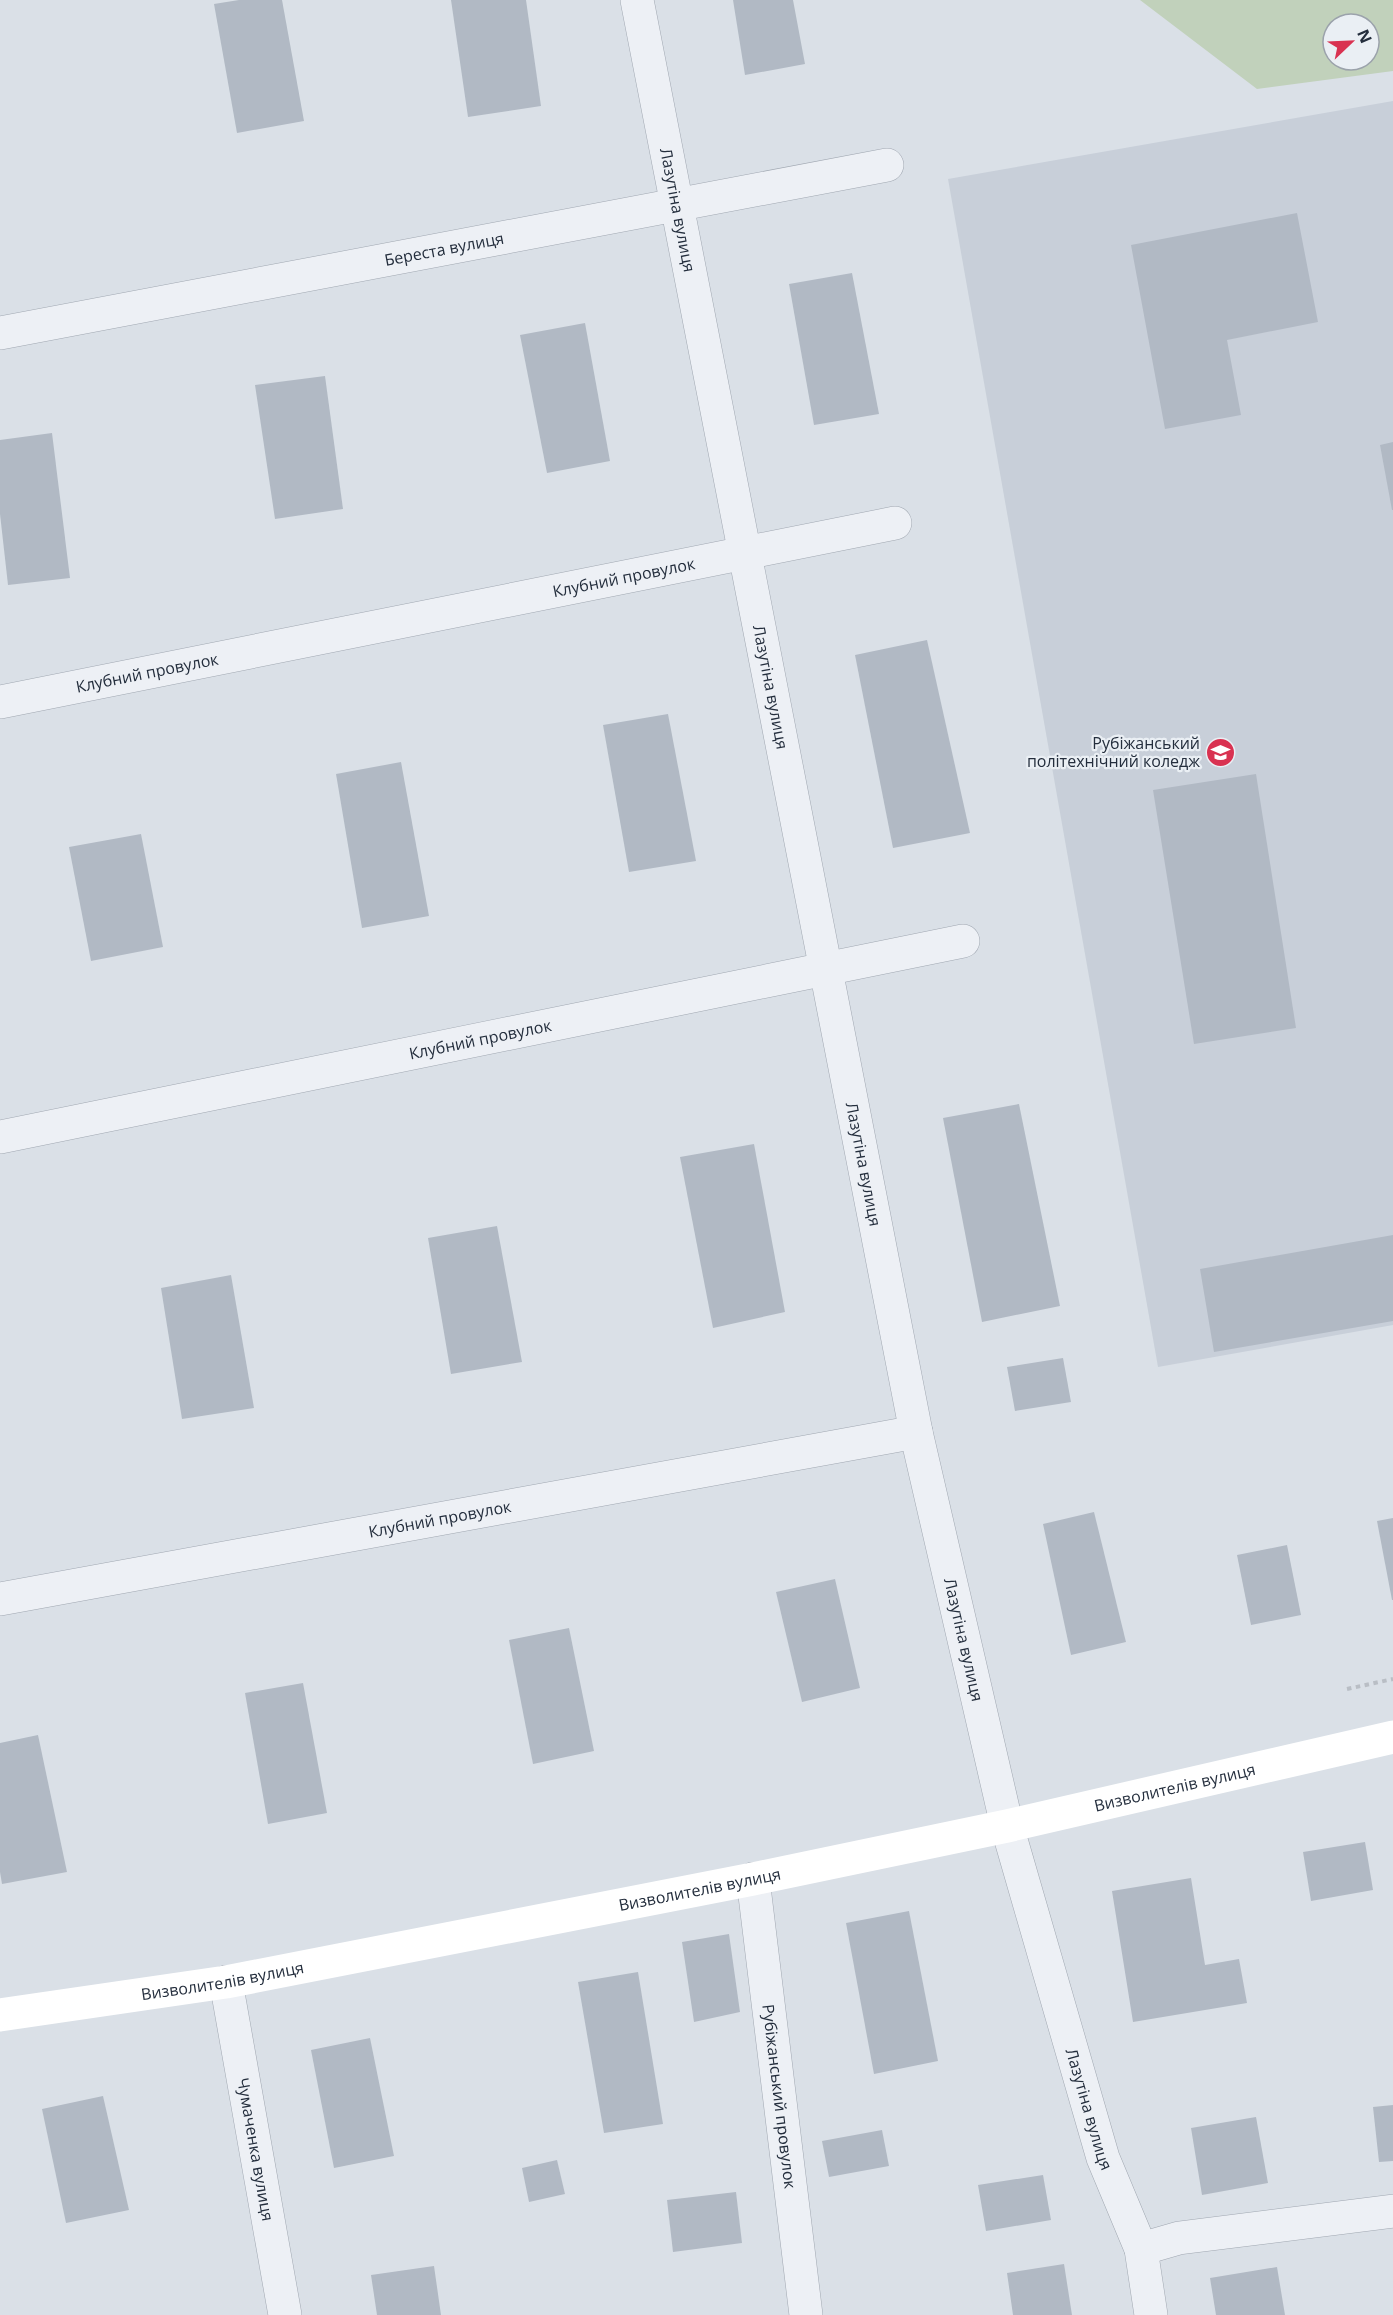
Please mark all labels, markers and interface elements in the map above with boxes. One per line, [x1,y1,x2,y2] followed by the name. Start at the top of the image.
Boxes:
[1321,12,1381,72] north arrow
[1352,26,1377,46] text: N
[655,146,701,274] street label: Лазутіна вулиця
[383,227,506,271] street label: Береста вулиця
[551,552,697,602] street label: Клубний провулок
[748,623,794,751] street label: Лазутіна вулиця
[74,647,221,698] street label: Клубний провулок
[1027,732,1200,772] place label: Рубіжанський політехнічний коледж
[1205,736,1237,768] school or university icon: Рубіжанський політехнічний коледж
[407,1014,554,1064] street label: Клубний провулок
[841,1100,887,1228] street label: Лазутіна вулиця
[367,1495,514,1543] street label: Клубний провулок
[939,1576,989,1703] street label: Лазутіна вулиця
[1092,1758,1258,1817] street label: Визволителів вулиця
[617,1863,783,1916] street label: Визволителів вулиця
[139,1956,306,2005] street label: Визволителів вулиця
[757,2003,802,2191] street label: Рубіжанський провулок
[1061,2046,1118,2173] street label: Лазутіна вулиця
[232,2076,279,2223] street label: Чумаченка вулиця

